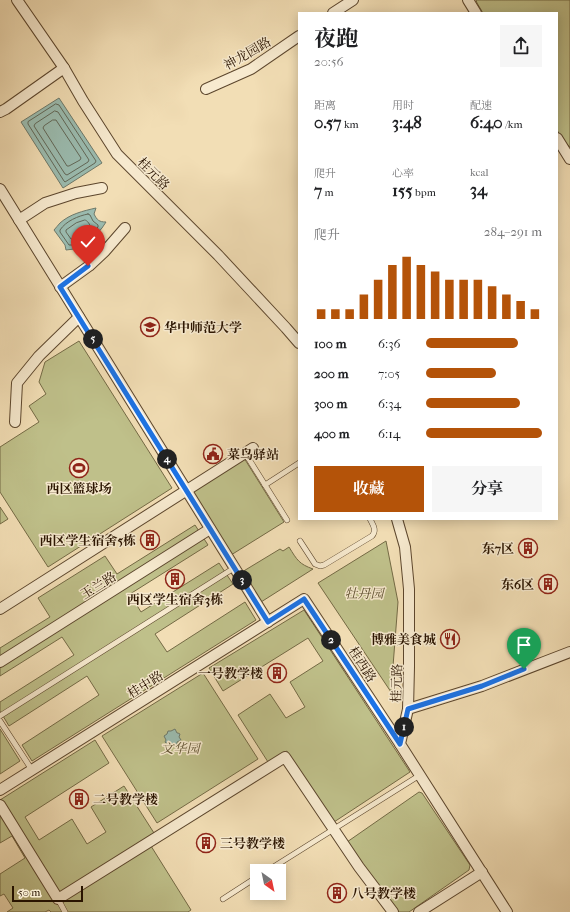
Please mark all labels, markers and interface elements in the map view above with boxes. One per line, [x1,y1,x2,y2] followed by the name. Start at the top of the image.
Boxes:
[500,25,542,67] button: share
[314,26,358,52] text: 夜跑
[221,34,274,73] street label: 神龙园路
[314,54,344,69] text: 20:56
[314,99,336,112] text: 距离
[392,99,414,112] text: 用时
[470,99,492,112] text: 配速
[314,112,342,132] text: 0.57
[392,112,422,132] text: 3:48
[470,112,503,132] text: 6:40
[342,118,359,131] text: km
[503,118,523,131] text: /km
[135,154,173,192] street label: 桂元路
[470,166,489,179] text: kcal
[314,167,336,180] text: 爬升
[392,167,414,180] text: 心率
[470,179,487,199] text: 34
[314,180,322,200] text: 7
[392,180,413,200] text: 155
[322,186,334,199] text: m
[413,186,436,199] text: bpm
[484,224,542,239] text: 284–291 m
[71,225,105,266] pin
[314,227,340,242] text: 爬升
[77,231,99,253] icon: check
[139,316,161,338] school or university icon: 华中师范大学
[164,320,242,335] place label: 华中师范大学
[83,329,103,349] pin: 5
[91,332,95,345] text: 5
[314,336,347,351] text: 100 m
[378,336,401,351] text: 6:36
[314,366,349,381] text: 200 m
[378,366,400,381] text: 7:05
[314,396,347,411] text: 300 m
[378,396,401,411] text: 6:34
[314,426,350,441] text: 400 m
[378,426,401,441] text: 6:14
[202,443,224,465] public building icon: 菜鸟驿站
[227,447,279,462] place label: 菜鸟驿站
[157,449,177,469] pin: 4
[164,452,170,465] text: 4
[68,457,90,479] sports icon: 西区篮球场
[314,466,424,512] button: 收藏
[432,466,542,512] button: 分享
[46,481,112,496] place label: 西区篮球场
[139,529,161,551] building icon: 西区学生宿舍5栋
[39,533,136,548] place label: 西区学生宿舍5栋
[517,537,539,559] building icon: 东7区
[482,541,514,556] place label: 东7区
[164,568,186,590] building icon: 西区学生宿舍3栋
[78,569,119,602] street label: 玉兰路
[232,570,252,590] pin: 3
[240,573,244,586] text: 3
[537,573,559,595] building icon: 东6区
[501,577,534,592] place label: 东6区
[344,586,385,601] park label: 牡丹园
[127,592,223,608] place label: 西区学生宿舍3栋
[439,628,461,650] restaurant icon: 博雅美食城
[507,628,541,669] pin
[321,630,341,650] pin: 2
[371,632,436,647] place label: 博雅美食城
[328,633,334,646] text: 2
[513,634,535,656] icon: arrive
[346,644,379,685] street label: 桂西路
[266,662,288,684] building icon: 一号教学楼
[388,663,405,703] street label: 桂元路
[198,666,263,681] place label: 一号教学楼
[125,668,166,701] street label: 桂中路
[394,717,414,737] pin: 1
[402,720,406,733] text: 1
[160,741,201,756] park label: 文华园
[68,788,90,810] building icon: 二号教学楼
[93,792,158,807] place label: 二号教学楼
[195,832,217,854] building icon: 三号教学楼
[220,836,285,851] place label: 三号教学楼
[250,864,286,900] north arrow
[250,864,286,900] map controls
[326,882,348,904] building icon: 八号教学楼
[12,884,83,903] scale bar
[18,886,40,899] text: 50 m
[351,886,416,901] place label: 八号教学楼

